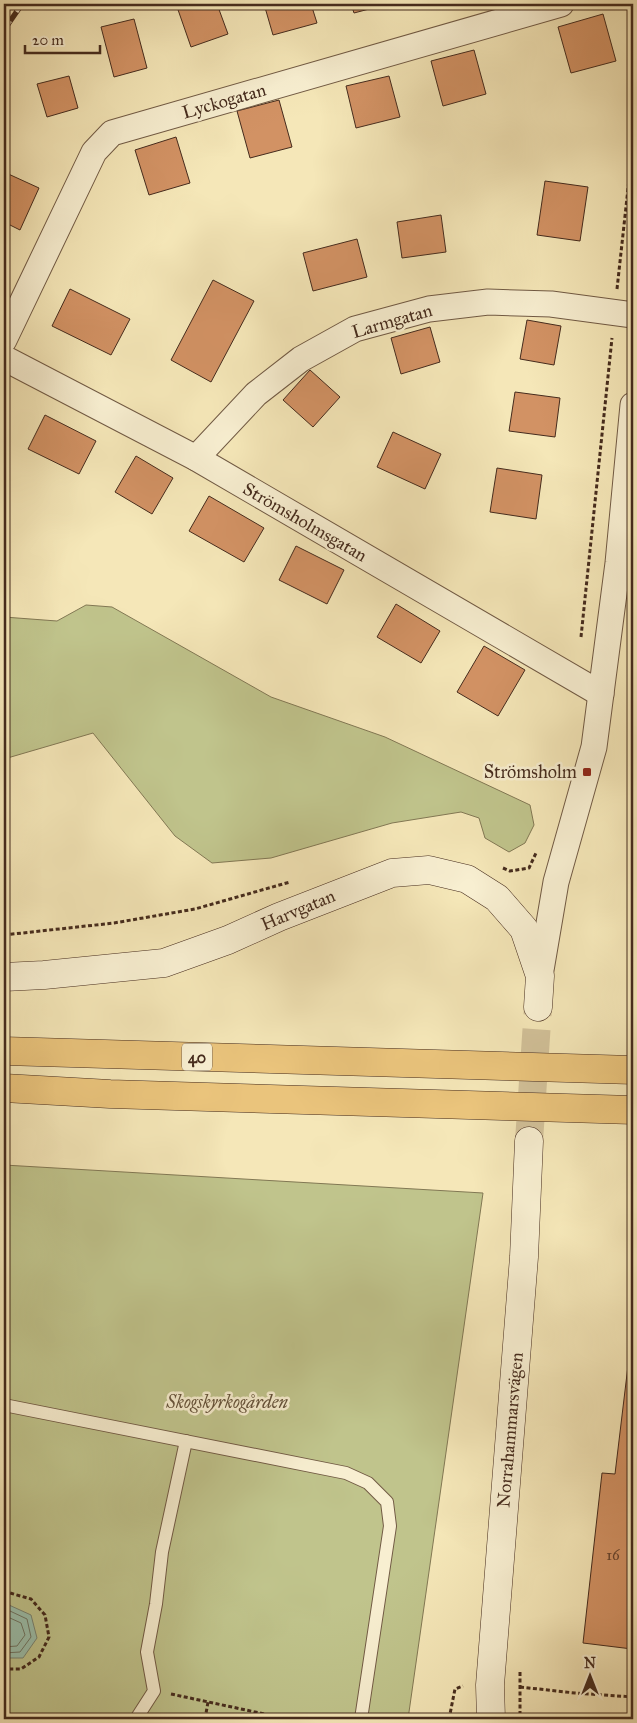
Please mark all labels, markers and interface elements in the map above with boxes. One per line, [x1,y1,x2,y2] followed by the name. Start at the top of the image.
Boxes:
[25,22,100,54] scale bar
[32,31,64,49] text: 20 m
[180,78,269,124] street label: Lyckogatan
[349,299,435,344] street label: Larmgatan
[239,478,371,567] street label: Strömsholmsgatan
[484,761,577,783] place label: Strömsholm
[581,766,593,778] marker: Strömsholm
[258,884,339,936] street label: Harvgatan
[182,1044,212,1070] road number: 40
[492,1351,529,1509] street label: Norrahammarsvägen
[165,1391,288,1413] park label: Skogskyrkogården
[606,1546,621,1564] house number: 16
[564,1650,614,1700] north arrow
[584,1655,596,1672] text: N

